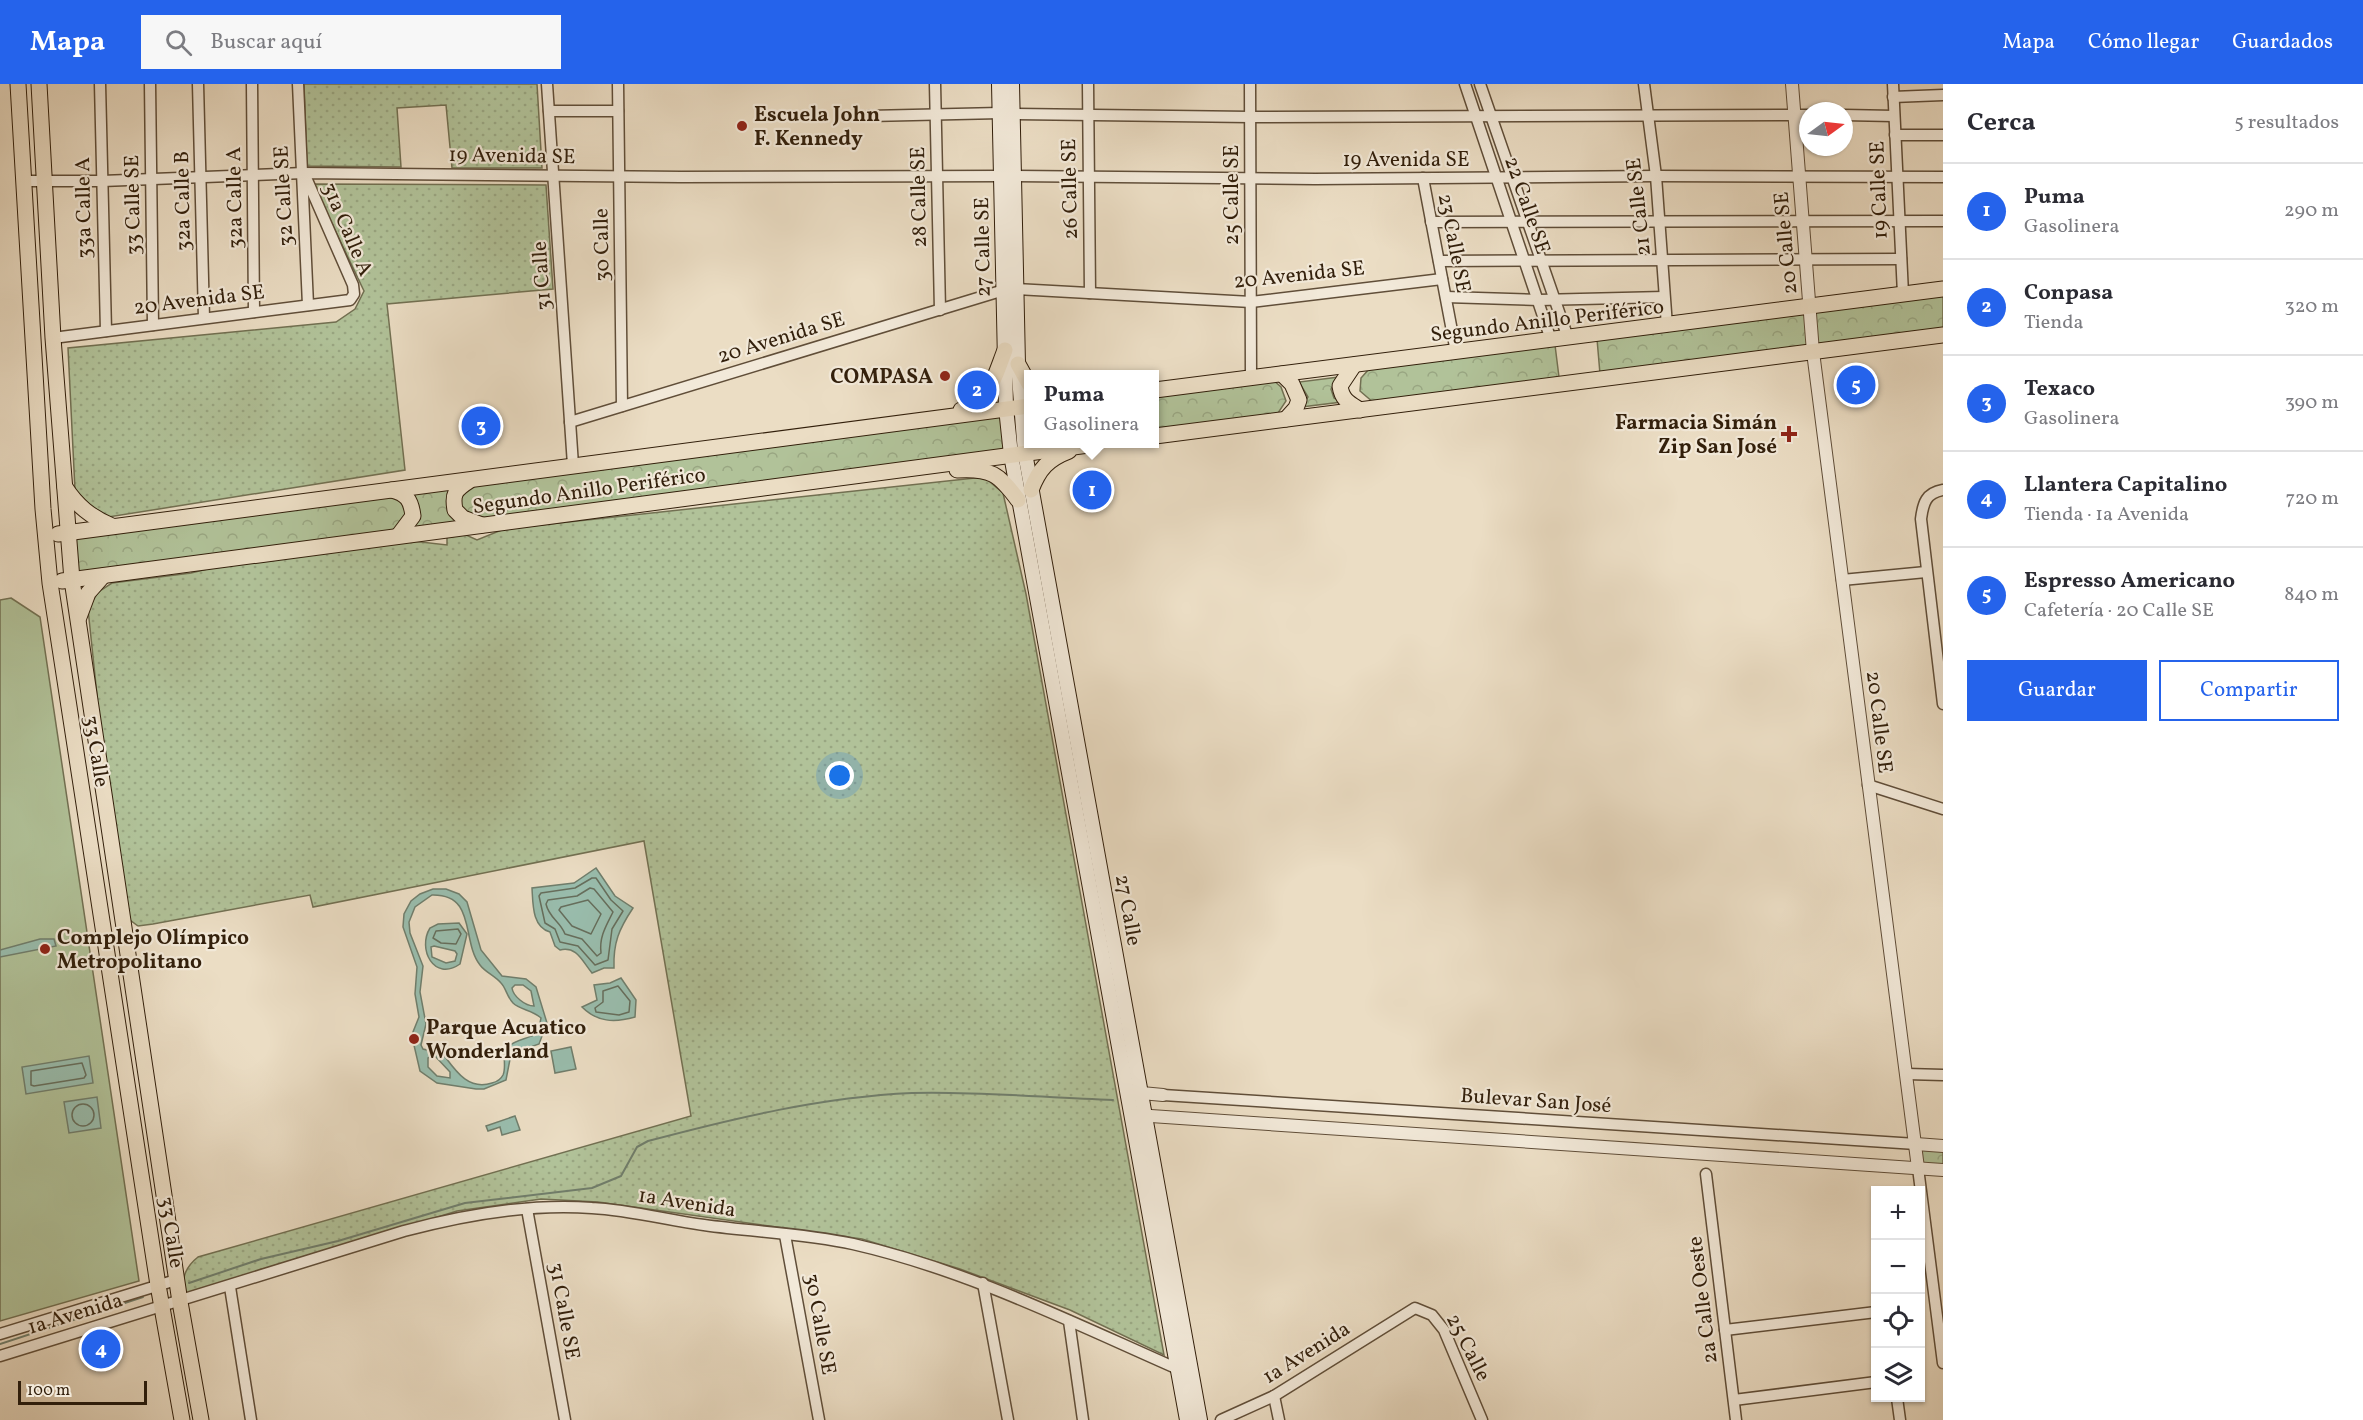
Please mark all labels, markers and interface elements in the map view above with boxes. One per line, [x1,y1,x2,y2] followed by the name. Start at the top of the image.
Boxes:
[141,15,561,69] search box
[30,23,105,62] text: Mapa
[162,26,195,59] icon: search
[210,27,322,58] text: Buscar aquí
[2002,28,2055,57] text: Mapa
[2088,28,2199,57] text: Cómo llegar
[2232,28,2333,57] text: Guardados
[754,101,880,154] place label: Escuela John F. Kennedy
[1799,102,1853,156] north arrow
[1967,105,2036,141] text: Cerca
[2234,109,2339,137] text: 5 resultados
[735,119,749,133] marker: Escuela John F. Kennedy
[1055,138,1086,240] street label: 26 Calle SE
[1863,140,1896,240] street label: 19 Calle SE
[448,141,576,172] street label: 19 Avenida SE
[267,145,302,247] street label: 32 Calle SE
[1218,145,1247,245] street label: 25 Calle SE
[220,146,251,249] street label: 32a Calle A
[904,146,935,248] street label: 28 Calle SE
[1342,146,1470,175] street label: 19 Avenida SE
[168,150,199,252] street label: 32a Calle B
[1496,153,1557,258] street label: 22 Calle SE
[118,154,149,256] street label: 33 Calle SE
[1620,156,1659,257] street label: 21 Calle SE
[69,157,100,259] street label: 33a Calle A
[314,178,379,281] street label: 31a Calle A
[2024,182,2085,213] text: Puma
[1768,190,1805,295] street label: 20 Calle SE
[1430,191,1477,295] street label: 23 Calle SE
[968,197,999,297] street label: 27 Calle SE
[1982,197,1991,225] text: 1
[2284,197,2339,225] text: 290 m
[587,208,618,282] street label: 30 Calle
[2024,213,2119,241] text: Gasolinera
[526,240,559,312] street label: 31 Calle
[1232,254,1366,297] street label: 20 Avenida SE
[132,278,266,323] street label: 20 Avenida SE
[2024,278,2113,309] text: Conpasa
[1429,293,1666,350] street label: Segundo Anillo Periférico
[1981,293,1992,321] text: 2
[2284,293,2339,321] text: 320 m
[714,305,849,372] street label: 20 Avenida SE
[2024,309,2083,337] text: Tienda
[1836,362,1876,408] pin: 5
[830,363,933,392] place label: COMPASA
[958,368,996,412] pin: 2
[938,369,952,383] marker: COMPASA
[1024,370,1159,448] popup
[2024,374,2095,405] text: Texaco
[1044,380,1105,411] text: Puma
[1981,389,1992,417] text: 3
[2285,389,2339,417] text: 390 m
[462,404,500,448] pin: 3
[2024,405,2119,433] text: Gasolinera
[1615,409,1777,462] place label: Farmacia Simán Zip San José
[1044,411,1139,439] text: Gasolinera
[1782,427,1796,441] marker: Farmacia Simán Zip San José
[471,461,708,522] street label: Segundo Anillo Periférico
[1072,468,1112,512] pin: 1
[2024,470,2227,501] text: Llantera Capitalino
[1980,485,1993,513] text: 4
[2285,485,2339,513] text: 720 m
[2024,501,2189,529] text: Tienda · 1a Avenida
[2024,566,2235,597] text: Espresso Americano
[1982,581,1991,609] text: 5
[2284,581,2339,609] text: 840 m
[2024,597,2214,625] text: Cafetería · 20 Calle SE
[1967,660,2147,721] button: Guardar
[2159,660,2339,721] button: Compartir
[1858,669,1899,775] street label: 20 Calle SE
[76,713,115,789] street label: 33 Calle
[825,761,854,790] your location
[1107,872,1148,948] street label: 27 Calle
[57,924,249,977] place label: Complejo Olímpico Metropolitano
[38,942,52,956] marker: Complejo Olímpico Metropolitano
[426,1014,586,1067] place label: Parque Acuatico Wonderland
[407,1032,421,1046] marker: Parque Acuatico Wonderland
[1459,1082,1612,1121] street label: Bulevar San José
[636,1181,738,1225] street label: 1a Avenida
[1871,1186,1925,1402] map controls
[1871,1186,1925,1240] button: +
[151,1194,190,1270] street label: 33 Calle
[1681,1234,1726,1365] street label: 2a Calle Oeste
[1871,1240,1925,1294] button: −
[541,1260,586,1362] street label: 31 Calle SE
[796,1271,843,1377] street label: 30 Calle SE
[24,1286,127,1343] street label: 1a Avenida
[1871,1294,1925,1348] button: locate
[1438,1309,1497,1386] street label: 25 Calle
[1257,1315,1356,1392] street label: 1a Avenida
[82,1326,120,1372] pin: 4
[1871,1348,1925,1402] button: layers
[18,1378,147,1406] scale bar
[27,1380,70,1402] text: 100 m

